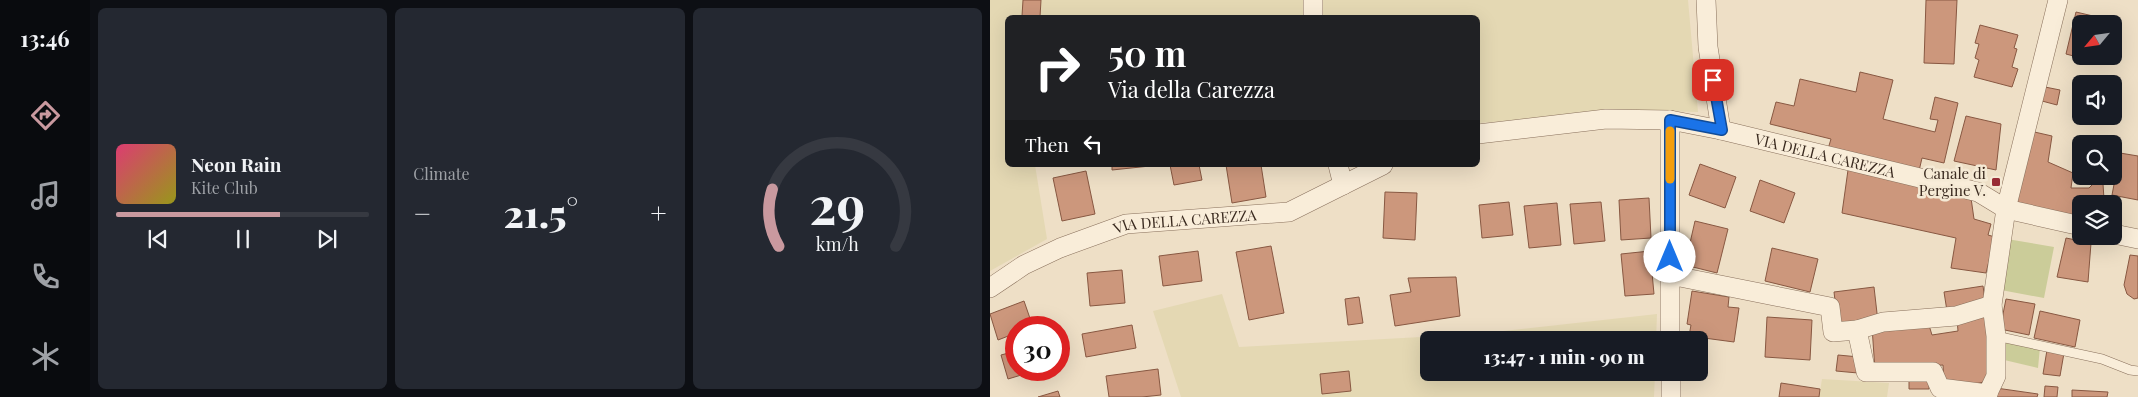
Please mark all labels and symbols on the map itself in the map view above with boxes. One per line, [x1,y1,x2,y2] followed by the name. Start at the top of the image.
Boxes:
[2072,15,2122,65] north arrow
[1692,59,1734,101] pin
[1752,128,1898,182] street label: VIA DELLA CAREZZA
[1919,163,1987,200] place label: Canale di Pergine V.
[1990,176,2002,188] marker: Canale di Pergine V.
[1109,204,1258,238] street label: VIA DELLA CAREZZA
[1643,230,1695,282] position arrow
[1005,316,1070,381] speed limit sign: 30

